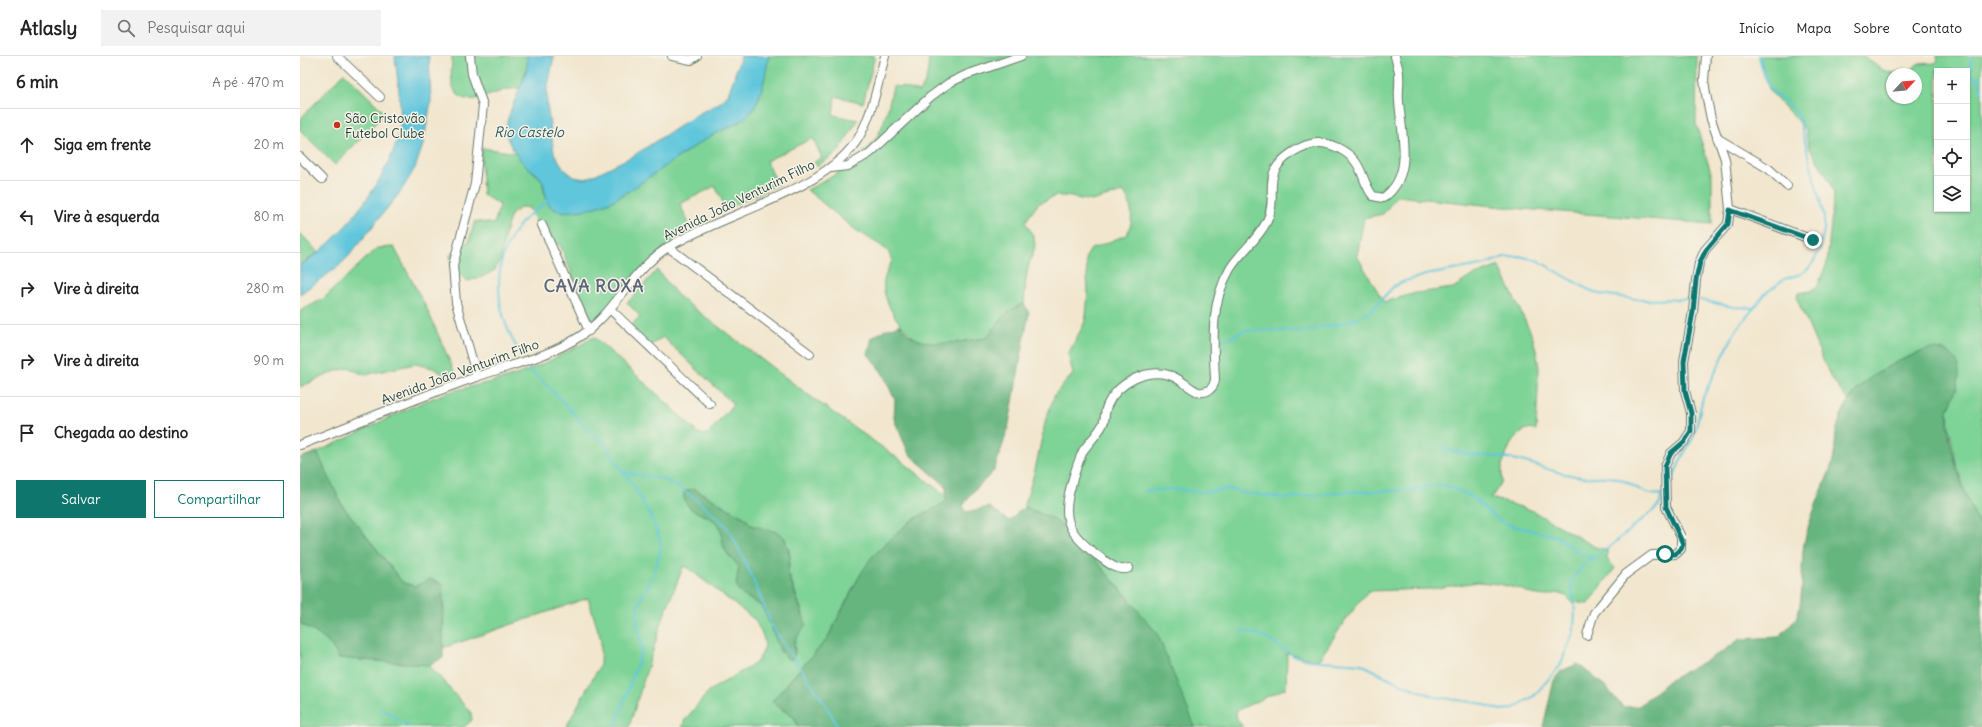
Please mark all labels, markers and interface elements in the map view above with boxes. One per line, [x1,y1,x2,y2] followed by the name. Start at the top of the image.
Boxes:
[101,10,381,46] search box
[20,16,77,40] text: Atlasly
[115,17,137,39] icon: search
[147,18,245,37] text: Pesquisar aqui
[1739,19,1774,37] text: Início
[1796,19,1832,37] text: Mapa
[1854,19,1890,37] text: Sobre
[1912,19,1962,37] text: Contato
[1886,68,1922,104] north arrow
[1934,68,1970,212] map controls
[1934,68,1970,104] button: +
[16,71,58,93] text: 6 min
[212,74,284,91] text: A pé · 470 m
[1934,104,1970,140] button: −
[345,110,425,142] place label: São Cristovão Futebol Clube
[332,120,342,130] marker: São Cristovão Futebol Clube
[494,123,565,141] water label: Rio Castelo
[16,134,38,156] icon: ahead
[54,135,151,154] text: Siga em frente
[254,136,284,153] text: 20 m
[1934,140,1970,176] button: locate
[660,156,818,244] street label: Avenida João Venturim Filho
[1934,176,1970,212] button: layers
[16,206,38,228] icon: left
[54,207,160,226] text: Vire à esquerda
[253,208,284,225] text: 80 m
[1804,231,1822,249] route end
[544,275,644,297] district label: CAVA ROXA
[16,278,38,300] icon: right
[54,279,139,298] text: Vire à direita
[246,280,284,297] text: 280 m
[379,336,541,408] street label: Avenida João Venturim Filho
[16,350,38,372] icon: right
[54,351,139,370] text: Vire à direita
[253,352,284,369] text: 90 m
[16,422,38,444] icon: arrive
[54,423,188,442] text: Chegada ao destino
[16,480,146,518] button: Salvar
[154,480,284,518] button: Compartilhar
[1656,545,1674,563] route start

